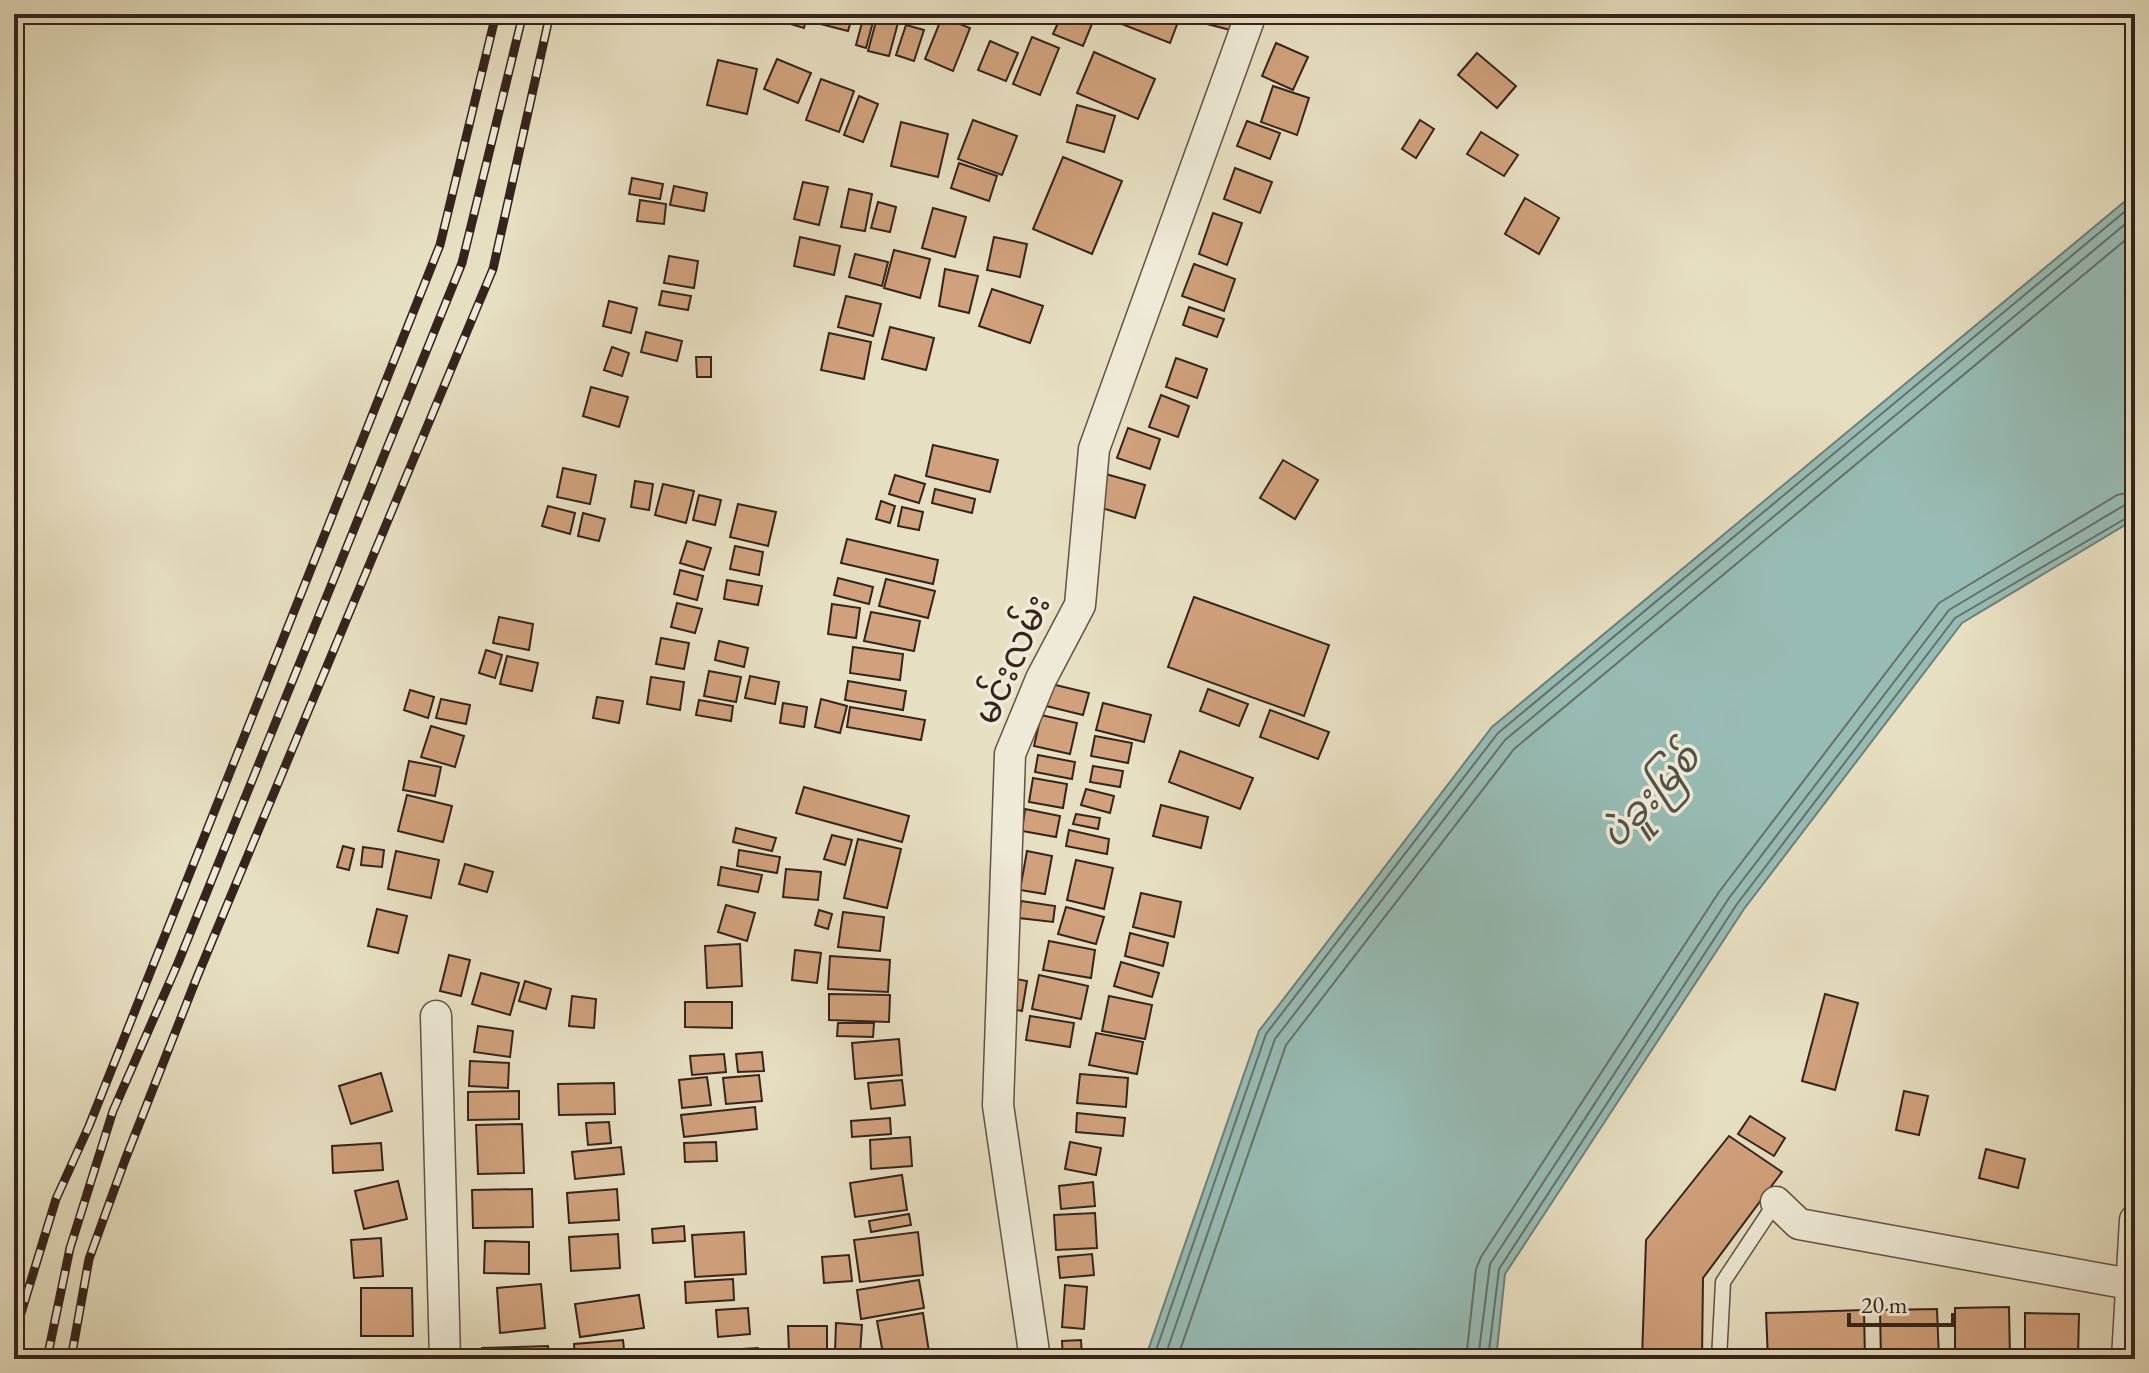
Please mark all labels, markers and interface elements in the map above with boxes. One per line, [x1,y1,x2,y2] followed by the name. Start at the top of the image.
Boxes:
[961,586,1061,732] street label: မင်းလမ်း
[1589,731,1717,863] water label: ပဲခူးမြစ်
[1849,1277,1953,1327] scale bar
[1861,1289,1908,1320] text: 20 m

